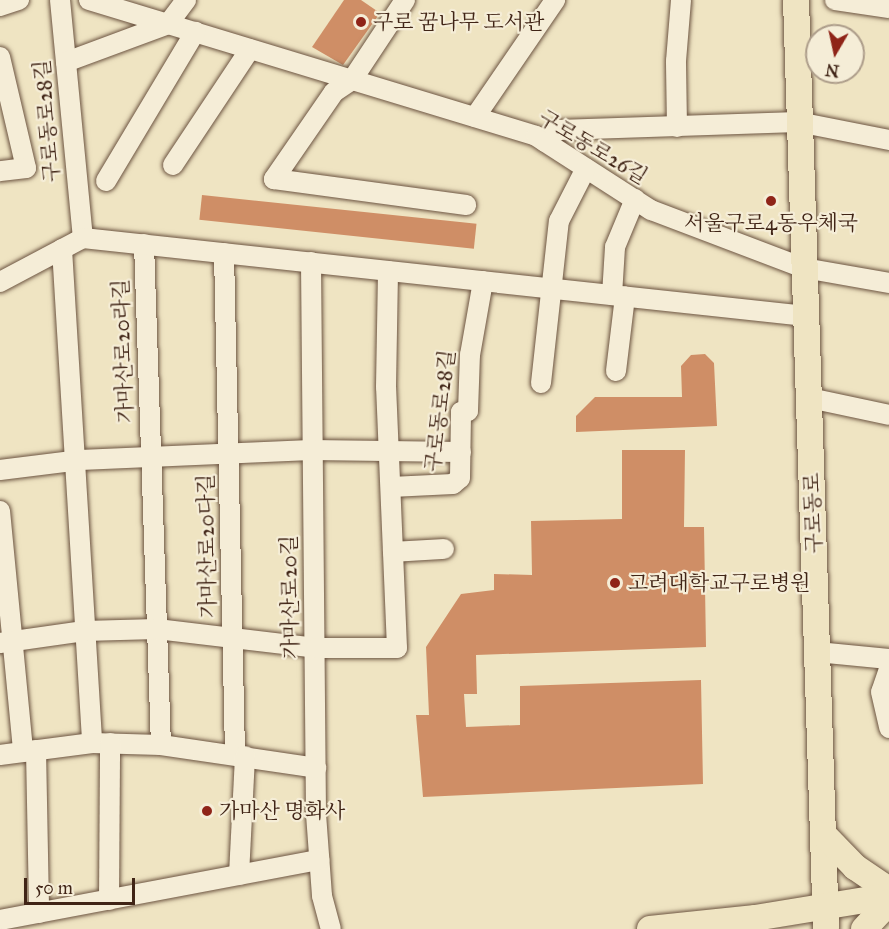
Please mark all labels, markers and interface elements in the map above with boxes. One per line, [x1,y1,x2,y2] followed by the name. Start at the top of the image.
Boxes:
[373,9,544,35] place label: 구로 꿈나무 도서관
[354,15,368,29] marker: 구로 꿈나무 도서관
[805,24,865,84] north arrow
[29,59,65,183] street label: 구로동로28길
[824,60,841,81] text: N
[534,105,652,189] street label: 구로동로26길
[764,194,778,208] marker: 서울구로4동우체국
[684,210,858,236] place label: 서울구로4동우체국
[108,278,138,424] street label: 가마산로20라길
[420,348,460,474] street label: 구로동로28길
[799,472,827,554] street label: 구로동로
[193,474,221,618] street label: 가마산로20다길
[276,535,304,659] street label: 가마산로20길
[628,570,811,596] place label: 고려대학교구로병원
[606,574,624,592] marker: 고려대학교구로병원
[219,798,345,824] place label: 가마산 명화사
[200,804,214,818] marker: 가마산 명화사
[27,866,138,904] scale bar
[35,877,73,899] text: 50 m

